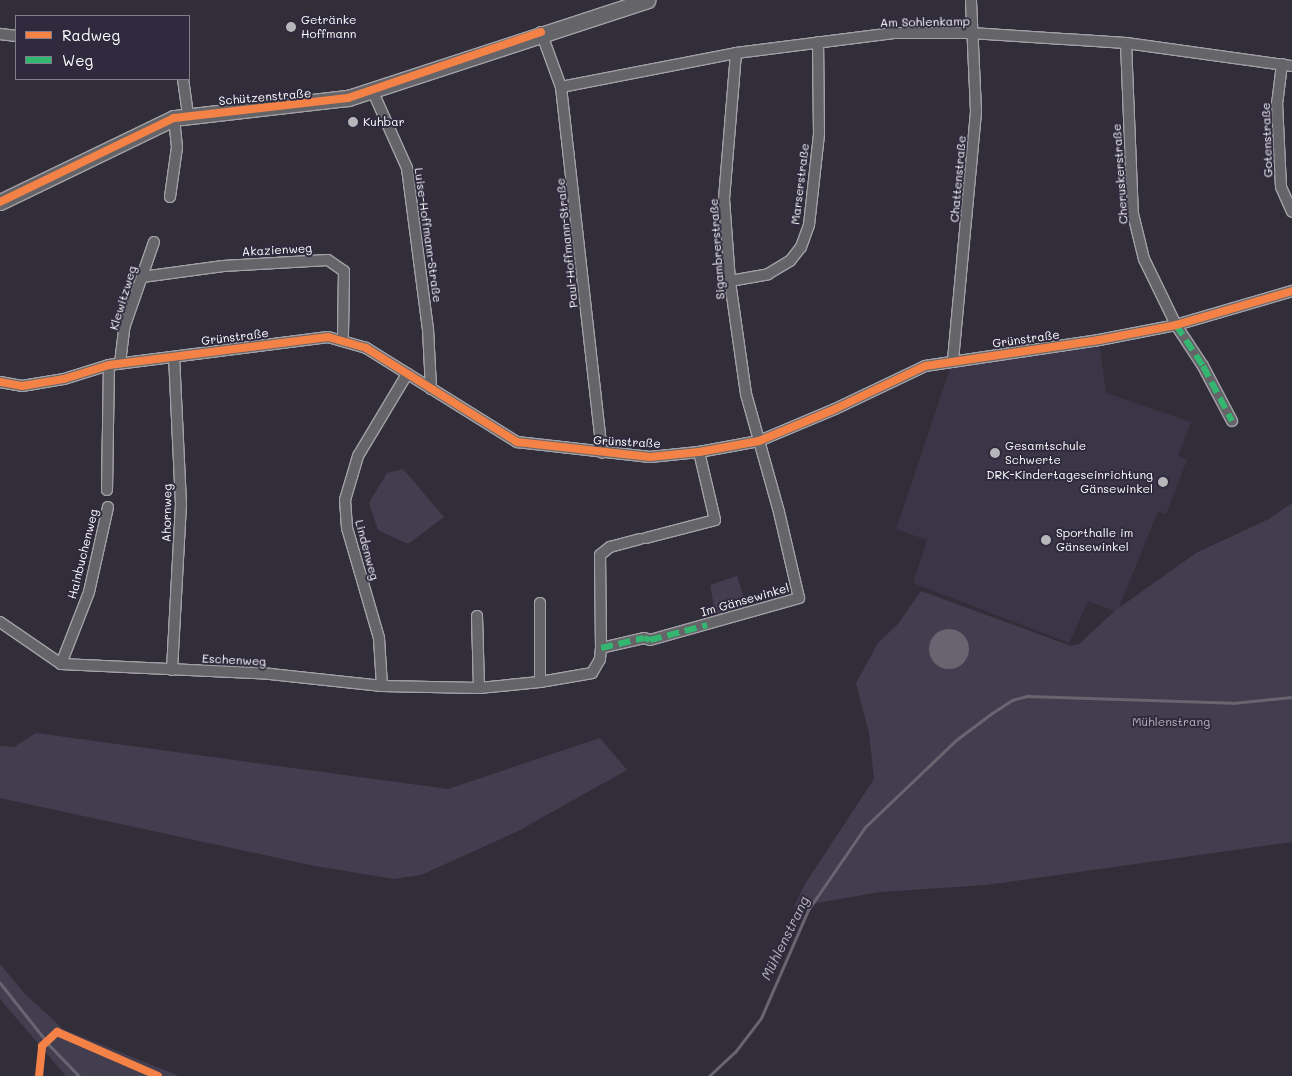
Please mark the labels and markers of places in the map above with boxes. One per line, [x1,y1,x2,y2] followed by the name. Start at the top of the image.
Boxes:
[301,13,357,41] place label: Getränke Hoffmann
[285,21,297,33] marker: Getränke Hoffmann
[363,115,405,129] place label: Kuhbar
[347,116,359,128] marker: Kuhbar
[1005,439,1086,467] place label: Gesamtschule Schwerte
[989,447,1001,459] marker: Gesamtschule Schwerte
[986,468,1153,496] place label: DRK-Kindertageseinrichtung Gänsewinkel
[1157,476,1169,488] marker: DRK-Kindertageseinrichtung Gänsewinkel
[1056,526,1133,554] place label: Sporthalle im Gänsewinkel
[1040,534,1052,546] marker: Sporthalle im Gänsewinkel

